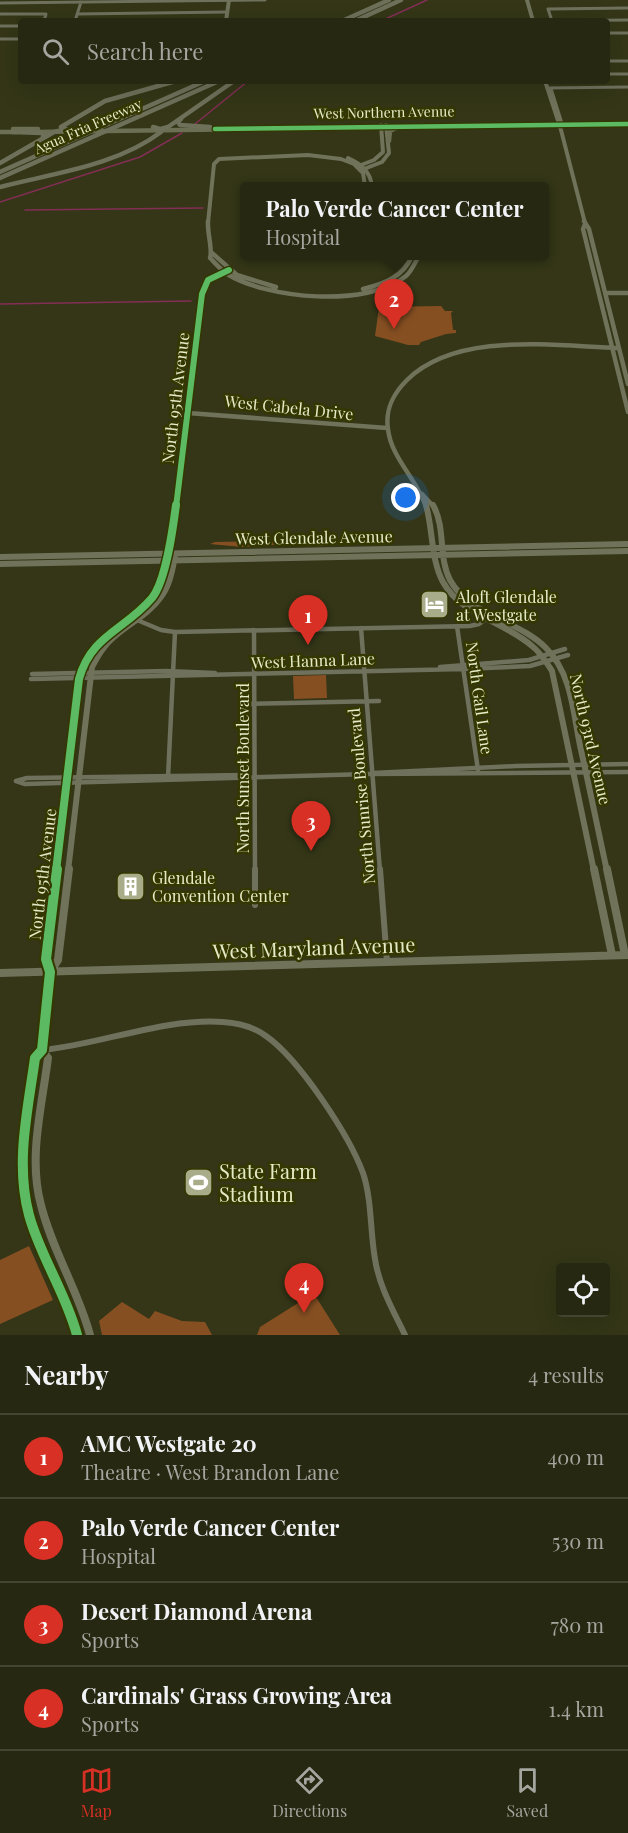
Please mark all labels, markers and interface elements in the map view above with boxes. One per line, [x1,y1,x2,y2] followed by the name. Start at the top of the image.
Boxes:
[18,18,610,84] search box
[39,35,72,68] icon: search
[87,36,203,66] text: Search here
[30,94,145,159] street label: Agua Fria Freeway
[312,101,455,123] street label: West Northern Avenue
[240,182,549,260] popup
[265,193,524,223] text: Palo Verde Cancer Center
[265,223,340,250] text: Hospital
[374,280,414,329] pin: 2
[157,331,193,465] street label: North 95th Avenue
[222,390,355,424] street label: West Cabela Drive
[391,483,420,512] your location
[234,525,393,549] street label: West Glendale Avenue
[455,586,557,625] place label: Aloft Glendale at Westgate
[419,589,451,621] hotel icon: Aloft Glendale at Westgate
[288,596,328,645] pin: 1
[462,640,498,756] street label: North Gail Lane
[250,647,375,673] street label: West Hanna Lane
[566,672,616,806] street label: North 93rd Avenue
[232,683,253,853] street label: North Sunset Boulevard
[343,707,379,885] street label: North Sunrise Boulevard
[292,802,330,851] pin: 3
[24,807,60,941] street label: North 95th Avenue
[152,867,289,906] place label: Glendale Convention Center
[115,870,147,902] building icon: Glendale Convention Center
[211,930,416,964] street label: West Maryland Avenue
[219,1157,317,1207] place label: State Farm Stadium
[182,1166,214,1198] sports icon: State Farm Stadium
[556,1263,610,1317] map controls
[556,1263,610,1317] button: locate
[284,1264,324,1313] pin: 4
[24,1357,109,1392] text: Nearby
[528,1361,604,1388] text: 4 results
[81,1428,257,1458] text: AMC Westgate 20
[40,1443,47,1470] text: 1
[547,1443,604,1470] text: 400 m
[81,1458,339,1485] text: Theatre · West Brandon Lane
[81,1512,339,1542] text: Palo Verde Cancer Center
[38,1527,49,1554] text: 2
[552,1527,604,1554] text: 530 m
[81,1542,156,1569] text: Hospital
[81,1596,312,1626] text: Desert Diamond Arena
[39,1611,48,1638] text: 3
[551,1611,604,1638] text: 780 m
[81,1626,139,1653] text: Sports
[81,1680,392,1710] text: Cardinals' Grass Growing Area
[38,1695,49,1722] text: 4
[549,1695,604,1722] text: 1.4 km
[81,1710,139,1737] text: Sports
[80,1764,113,1821] tab: Map
[272,1764,347,1821] tab: Directions
[507,1764,548,1821] tab: Saved

